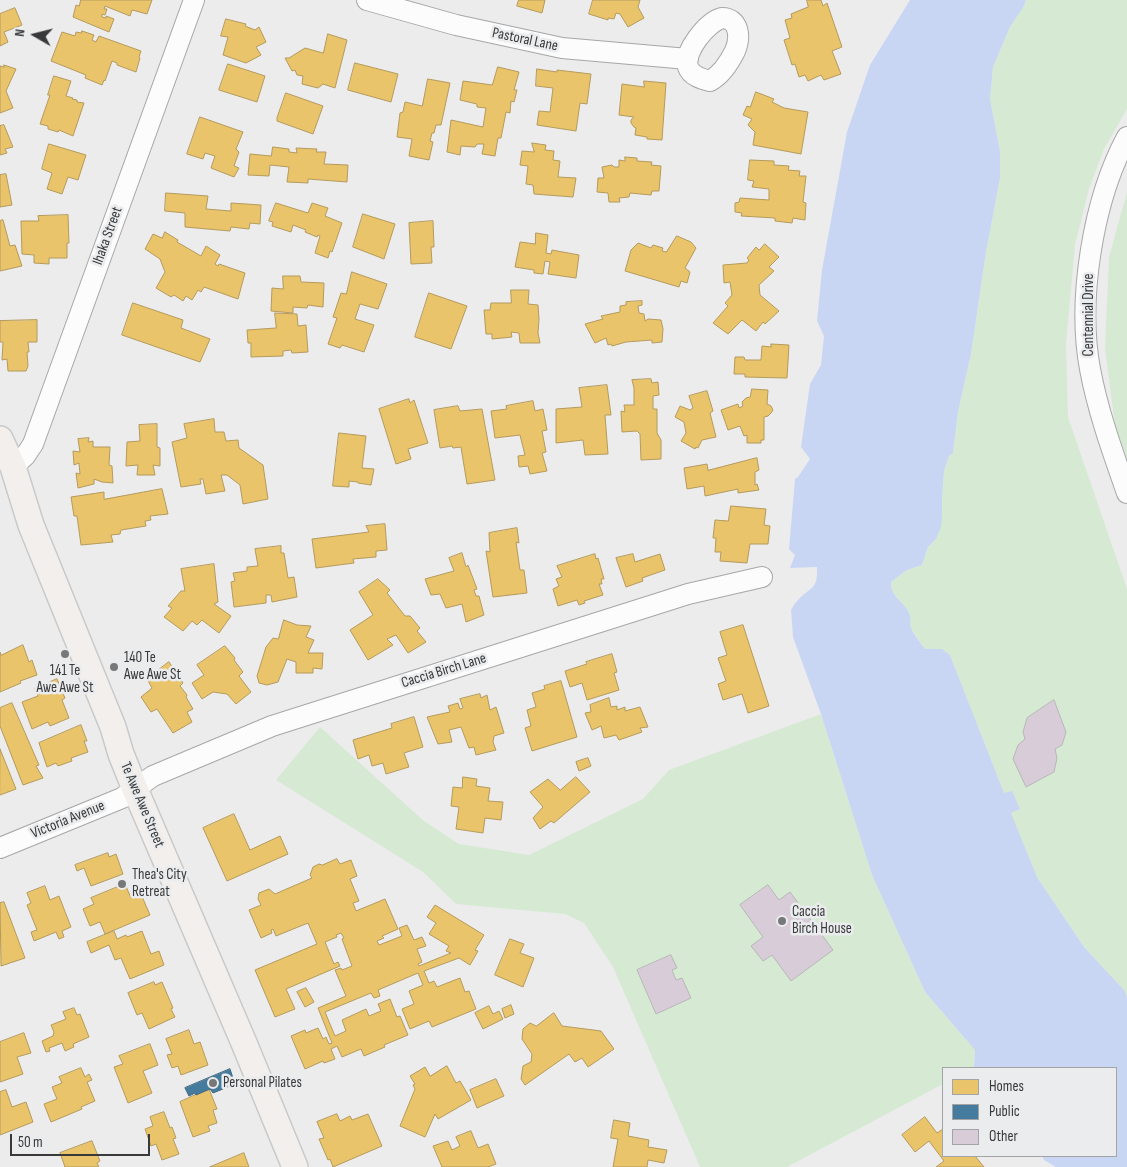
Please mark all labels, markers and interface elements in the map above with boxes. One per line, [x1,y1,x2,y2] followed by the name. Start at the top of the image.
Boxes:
[10,10,60,60] north arrow
[490,24,560,56] street label: Pastoral Lane
[11,28,29,38] text: N
[89,204,127,268] street label: Ihaka Street
[1080,274,1098,356] street label: Centennial Drive
[59,648,71,660] marker: 141 Te Awe Awe St
[124,649,181,684] place label: 140 Te Awe Awe St
[399,650,489,692] street label: Caccia Birch Lane
[108,661,120,673] marker: 140 Te Awe Awe St
[36,662,94,697] place label: 141 Te Awe Awe St
[116,760,168,850] street label: Te Awe Awe Street
[28,797,108,843] street label: Victoria Avenue
[132,866,187,901] place label: Thea's City Retreat
[116,878,128,890] marker: Thea's City Retreat
[792,903,852,938] place label: Caccia Birch House
[776,915,788,927] marker: Caccia Birch House
[942,1067,1117,1157] legend
[223,1074,302,1092] place label: Personal Pilates
[207,1077,219,1089] marker: Personal Pilates
[989,1077,1024,1096] text: Homes
[989,1102,1020,1121] text: Public
[12,1124,152,1156] scale bar
[989,1127,1018,1146] text: Other
[18,1133,43,1152] text: 50 m

